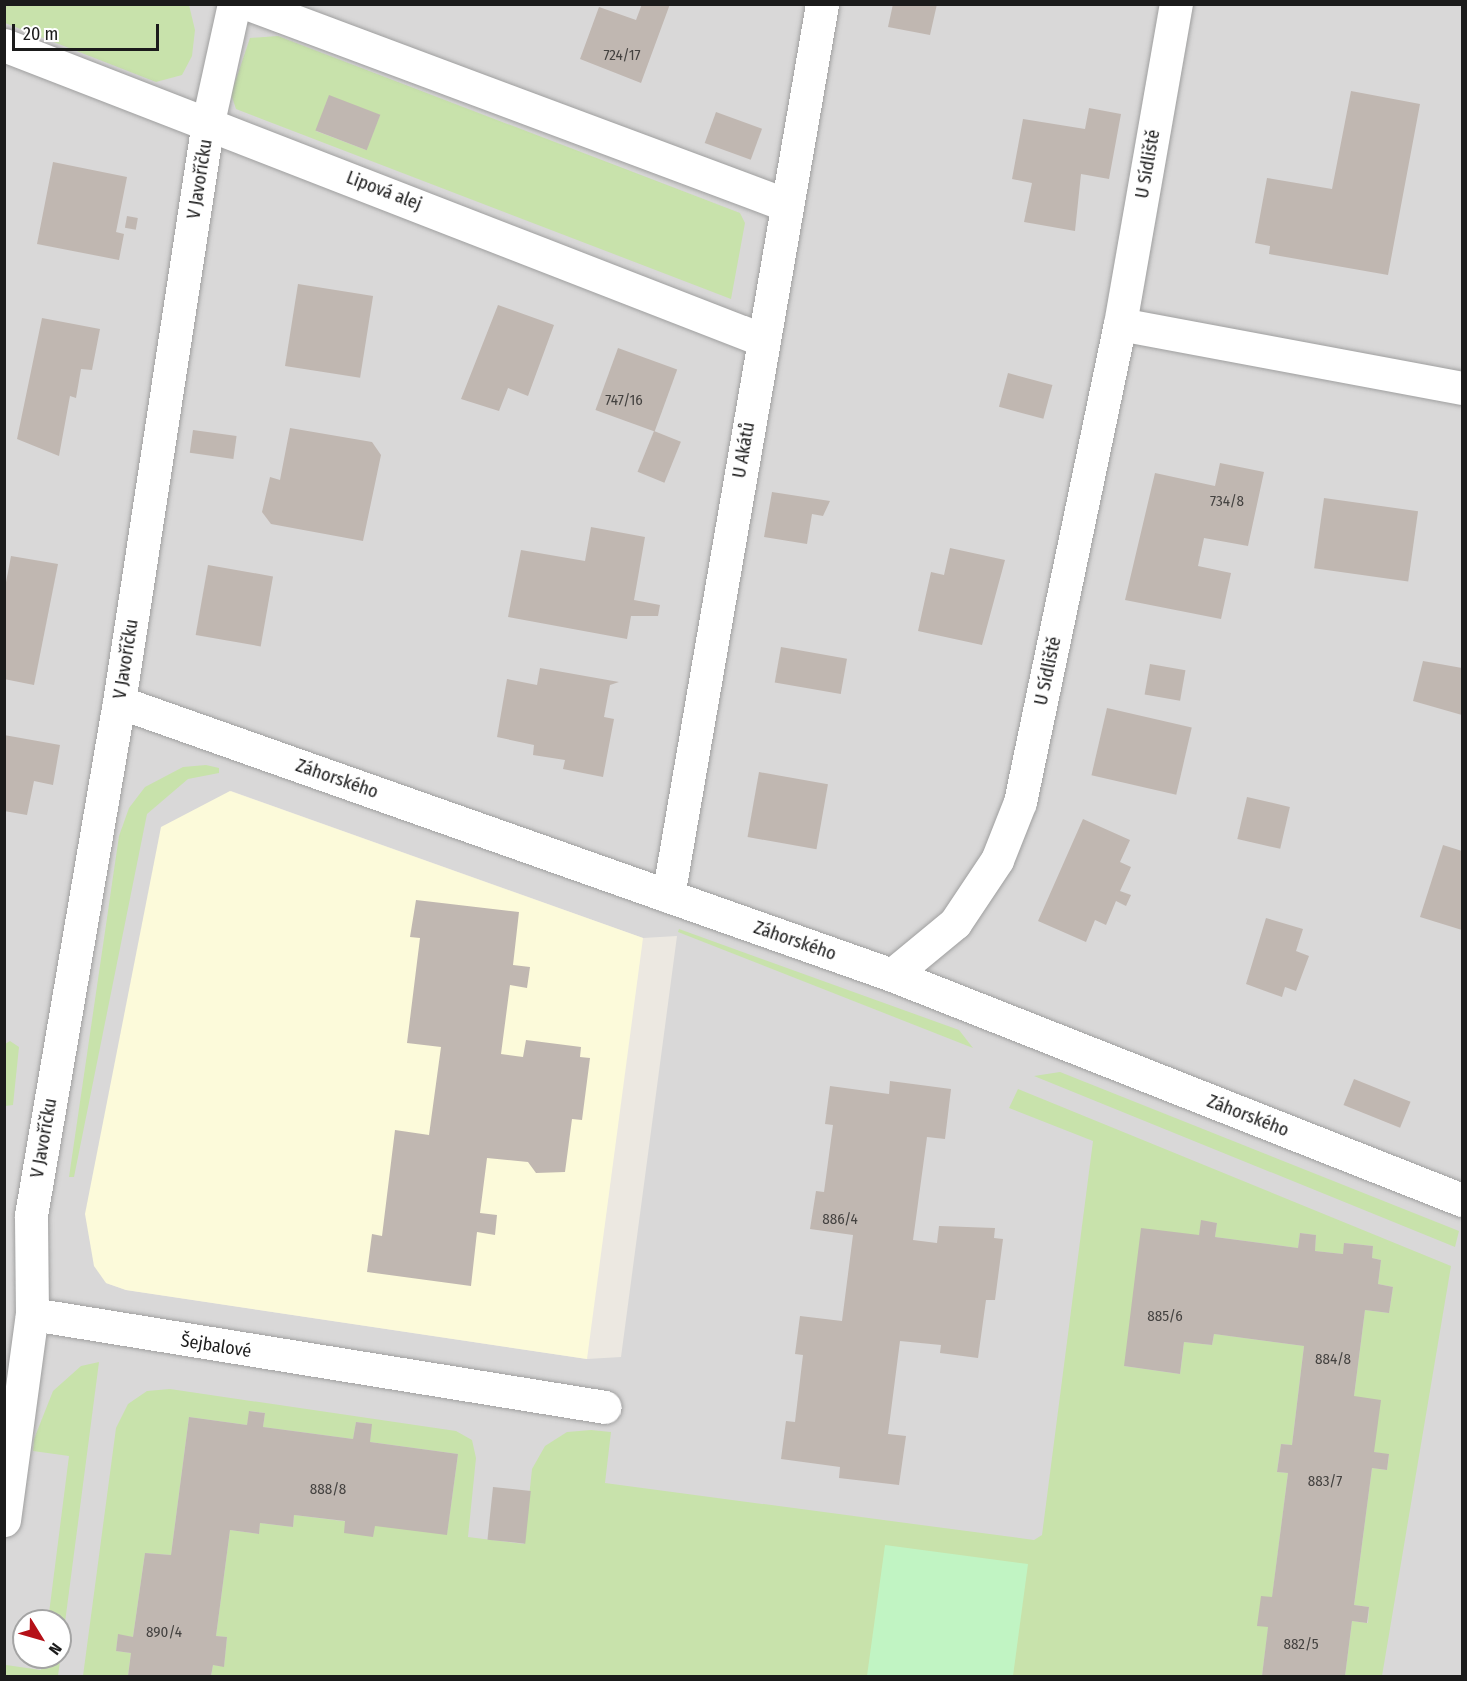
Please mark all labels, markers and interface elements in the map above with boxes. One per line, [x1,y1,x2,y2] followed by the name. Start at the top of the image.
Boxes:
[15,12,162,50] scale bar
[23,23,58,45] text: 20 m
[603,47,641,65] house number: 724/17
[1131,128,1165,200] street label: U Sídliště
[183,138,217,220] street label: V Javoříčku
[343,167,425,215] street label: Lipová alej
[605,392,643,410] house number: 747/16
[728,420,760,480] street label: U Akátů
[1210,493,1244,511] house number: 734/8
[109,618,143,700] street label: V Javoříčku
[1030,635,1066,707] street label: U Sídliště
[293,755,381,803] street label: Záhorského
[751,917,839,965] street label: Záhorského
[1204,1091,1292,1141] street label: Záhorského
[26,1097,62,1179] street label: V Javoříčku
[822,1211,858,1229] house number: 886/4
[1147,1308,1183,1326] house number: 885/6
[179,1330,253,1362] street label: Šejbalové
[1315,1351,1351,1369] house number: 884/8
[1308,1473,1342,1491] house number: 883/7
[310,1481,346,1499] house number: 888/8
[12,1609,72,1669] north arrow
[146,1624,182,1642] house number: 890/4
[1283,1636,1319,1654] house number: 882/5
[45,1639,66,1658] text: N

